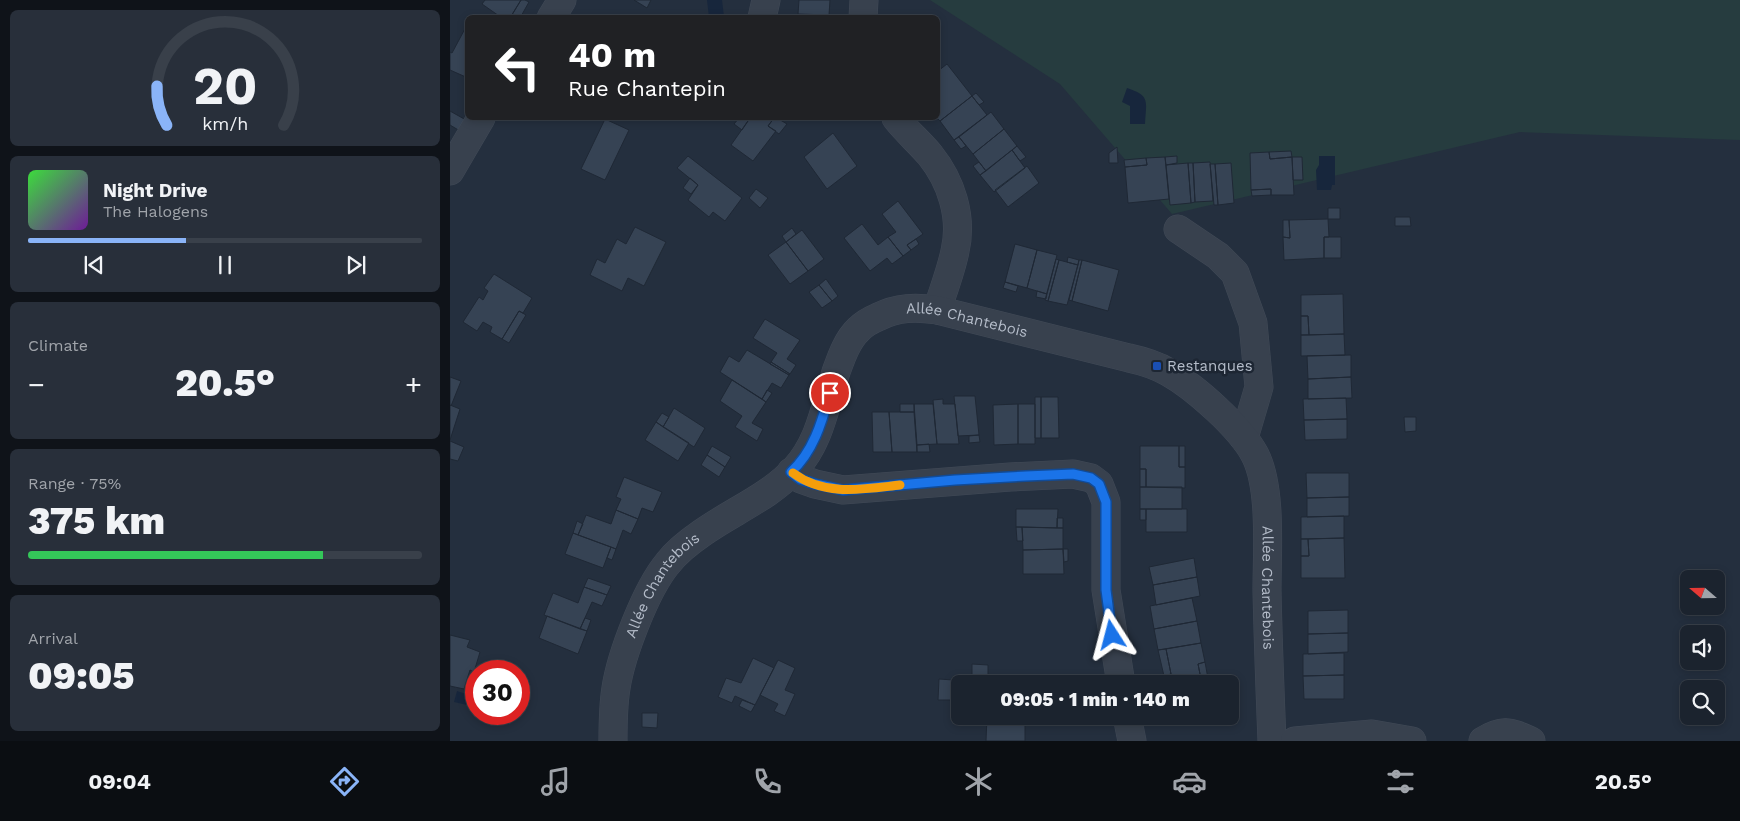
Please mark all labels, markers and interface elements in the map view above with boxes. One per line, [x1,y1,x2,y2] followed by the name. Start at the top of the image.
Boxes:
[568,34,656,76] text: 40 m
[485,35,550,100] icon: left
[193,56,257,117] text: 20
[568,76,726,101] text: Rue Chantepin
[202,113,248,134] text: km/h
[103,179,208,202] text: Night Drive
[103,202,208,221] text: The Halogens
[80,251,108,279] icon: previous
[211,251,239,279] icon: pause
[342,251,370,279] icon: next
[906,299,1030,341] street label: Allée Chantebois
[28,336,88,355] text: Climate
[1167,357,1253,375] place label: Restanques
[1151,360,1163,372] marker: Restanques
[175,361,275,405] text: 20.5°
[28,368,45,401] text: −
[405,368,422,401] text: +
[809,372,851,414] pin
[816,379,844,407] icon: arrive
[28,474,121,493] text: Range · 75%
[28,499,165,543] text: 375 km
[1258,526,1278,650] street label: Allée Chantebois
[622,529,703,640] street label: Allée Chantebois
[1680,570,1725,615] north arrow
[1680,570,1725,725] map controls
[1085,608,1137,660] position arrow
[1680,625,1725,670] button: sound
[28,629,78,648] text: Arrival
[28,654,134,698] text: 09:05
[465,660,530,725] speed limit sign: 30
[1680,680,1725,725] button: search
[1000,688,1190,711] text: 09:05 · 1 min · 140 m
[327,764,362,799] icon: directions
[538,764,573,799] icon: music
[750,764,785,799] icon: phone
[961,764,996,799] icon: climate
[1172,764,1207,799] icon: car
[1383,764,1418,799] icon: filters
[88,769,151,794] text: 09:04
[1595,769,1652,794] text: 20.5°

